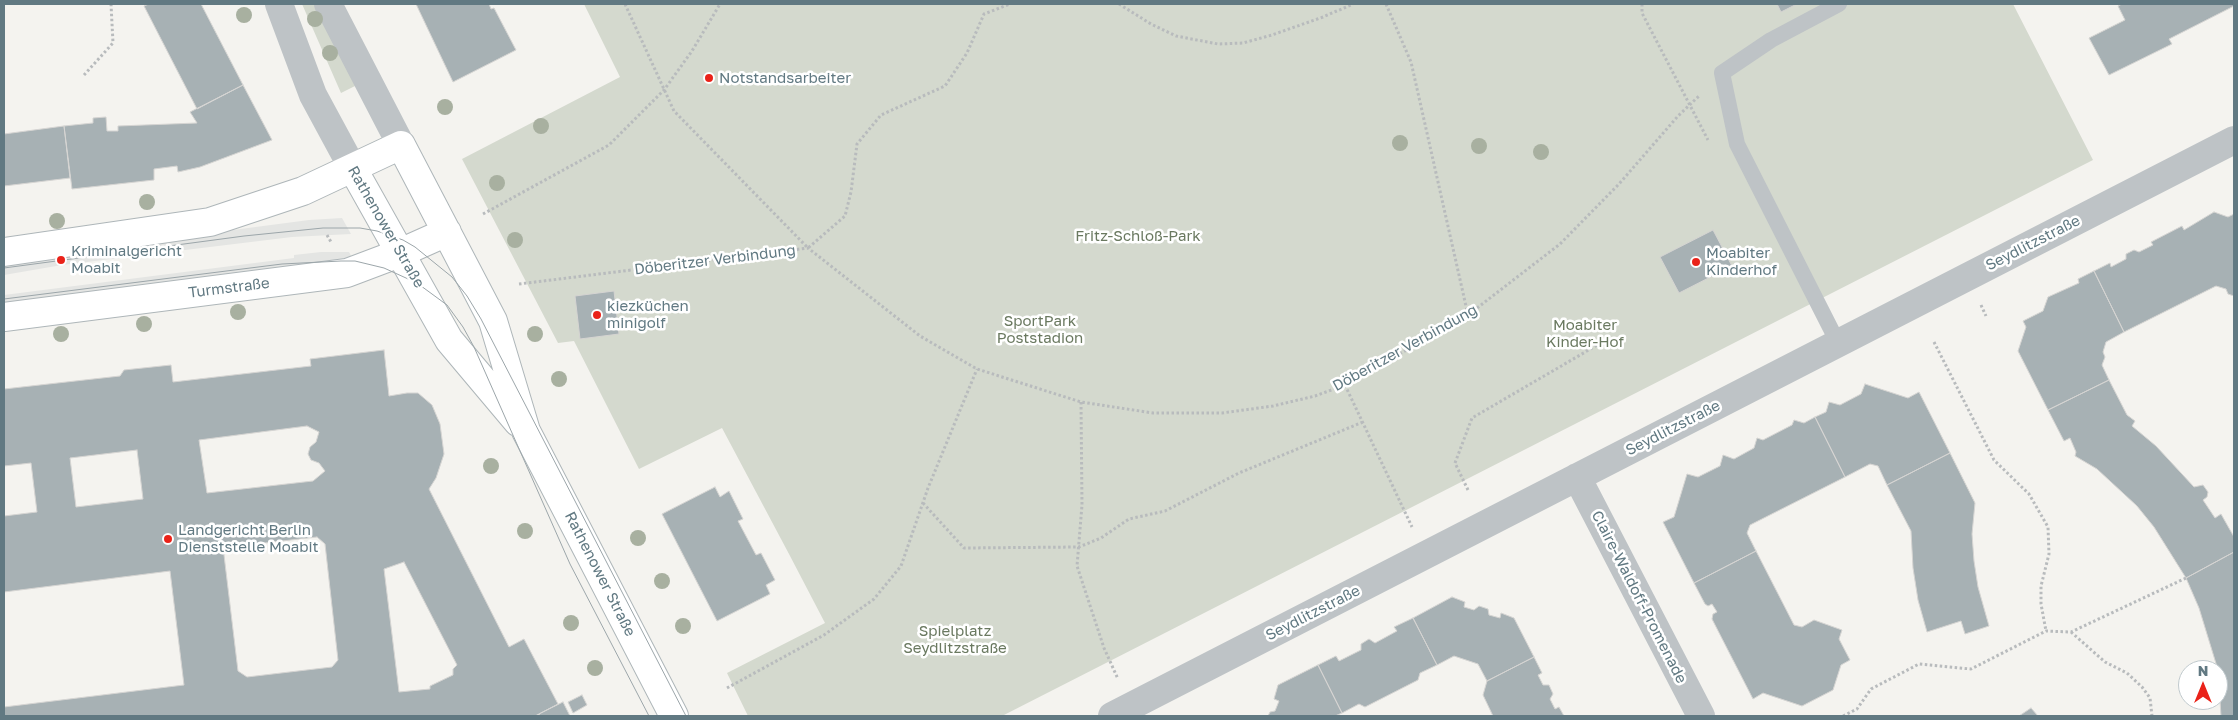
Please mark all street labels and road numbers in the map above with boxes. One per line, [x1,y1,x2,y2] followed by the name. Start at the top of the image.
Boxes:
[344,163,428,291] street label: Rathenower Straße
[1983,211,2083,275] street label: Seydlitzstraße
[633,241,797,279] street label: Döberitzer Verbindung
[187,274,271,302] street label: Turmstraße
[1330,301,1480,395] street label: Döberitzer Verbindung
[1623,396,1723,460] street label: Seydlitzstraße
[1588,508,1690,686] street label: Claire-Waldoff-Promenade
[561,509,639,639] street label: Rathenower Straße
[1263,581,1363,645] street label: Seydlitzstraße

